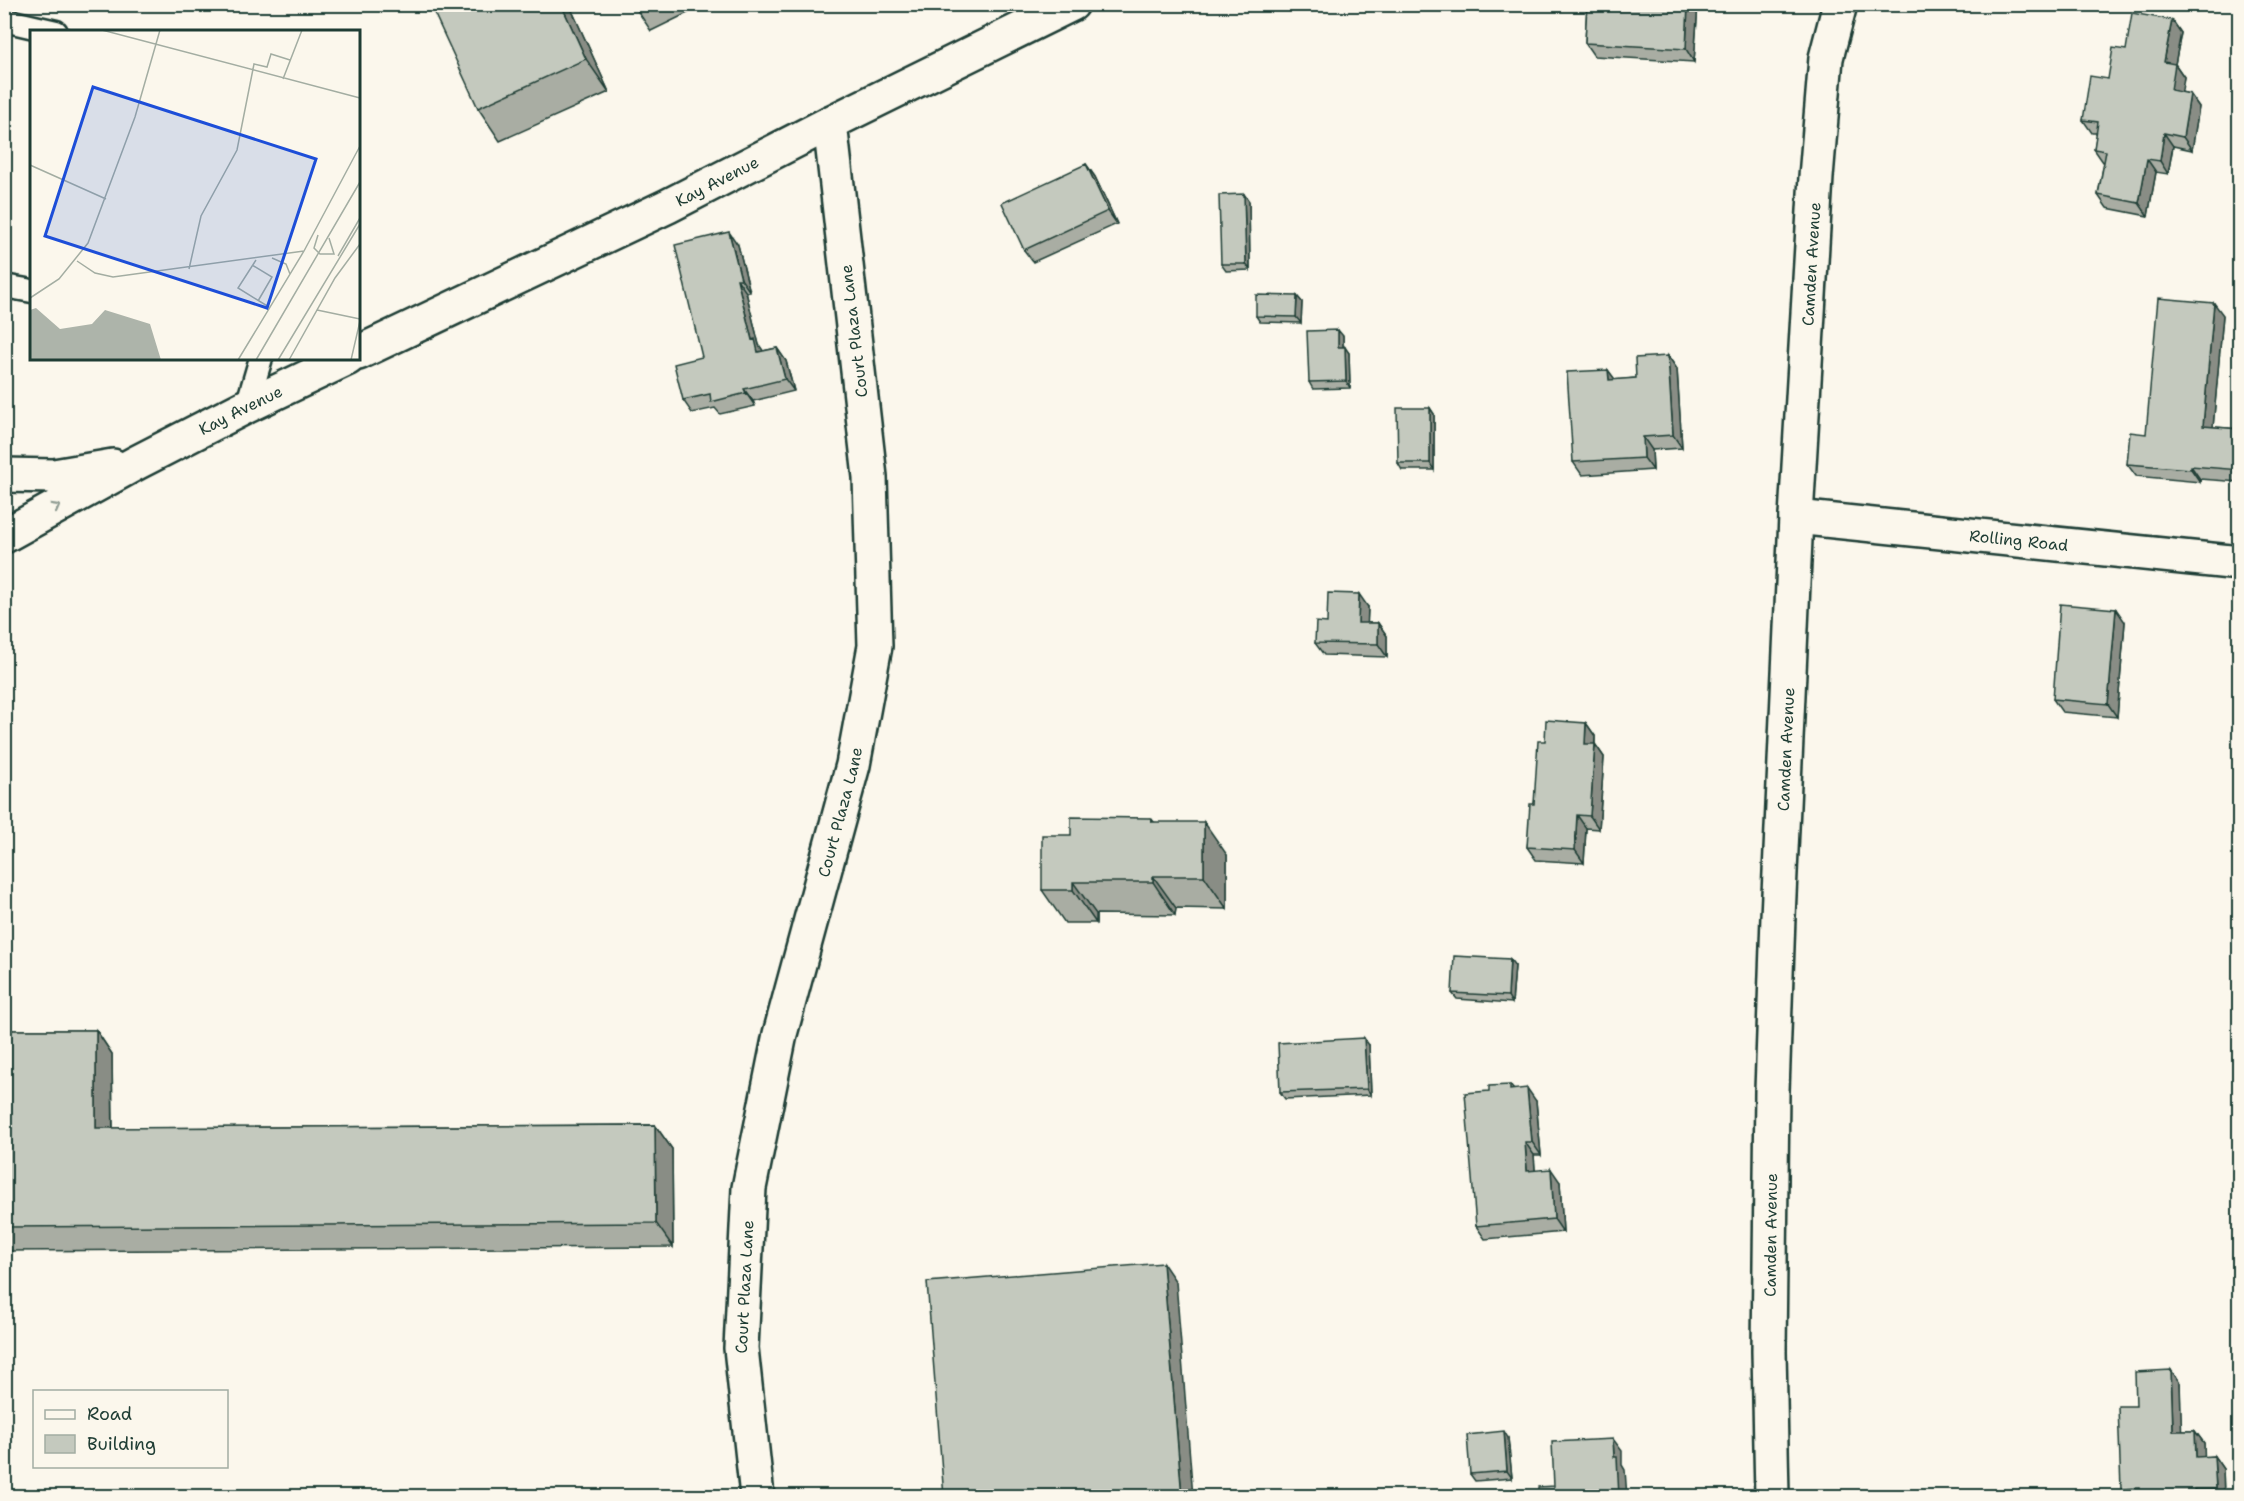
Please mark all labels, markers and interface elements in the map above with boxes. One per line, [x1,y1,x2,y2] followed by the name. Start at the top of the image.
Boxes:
[30,30,360,360] inset map
[672,151,762,211] street label: Kay Avenue
[1797,202,1825,326] street label: Camden Avenue
[835,263,873,399] street label: Court Plaza Lane
[195,380,286,440] street label: Kay Avenue
[49,503,60,514] one-way arrow
[1968,525,2069,556] street label: Rolling Road
[1772,687,1799,812] street label: Camden Avenue
[813,745,867,879] street label: Court Plaza Lane
[1759,1173,1782,1297] street label: Camden Avenue
[730,1220,758,1355] street label: Court Plaza Lane
[33,1390,228,1468] legend
[87,1402,132,1426] text: Road
[87,1432,156,1456] text: Building

